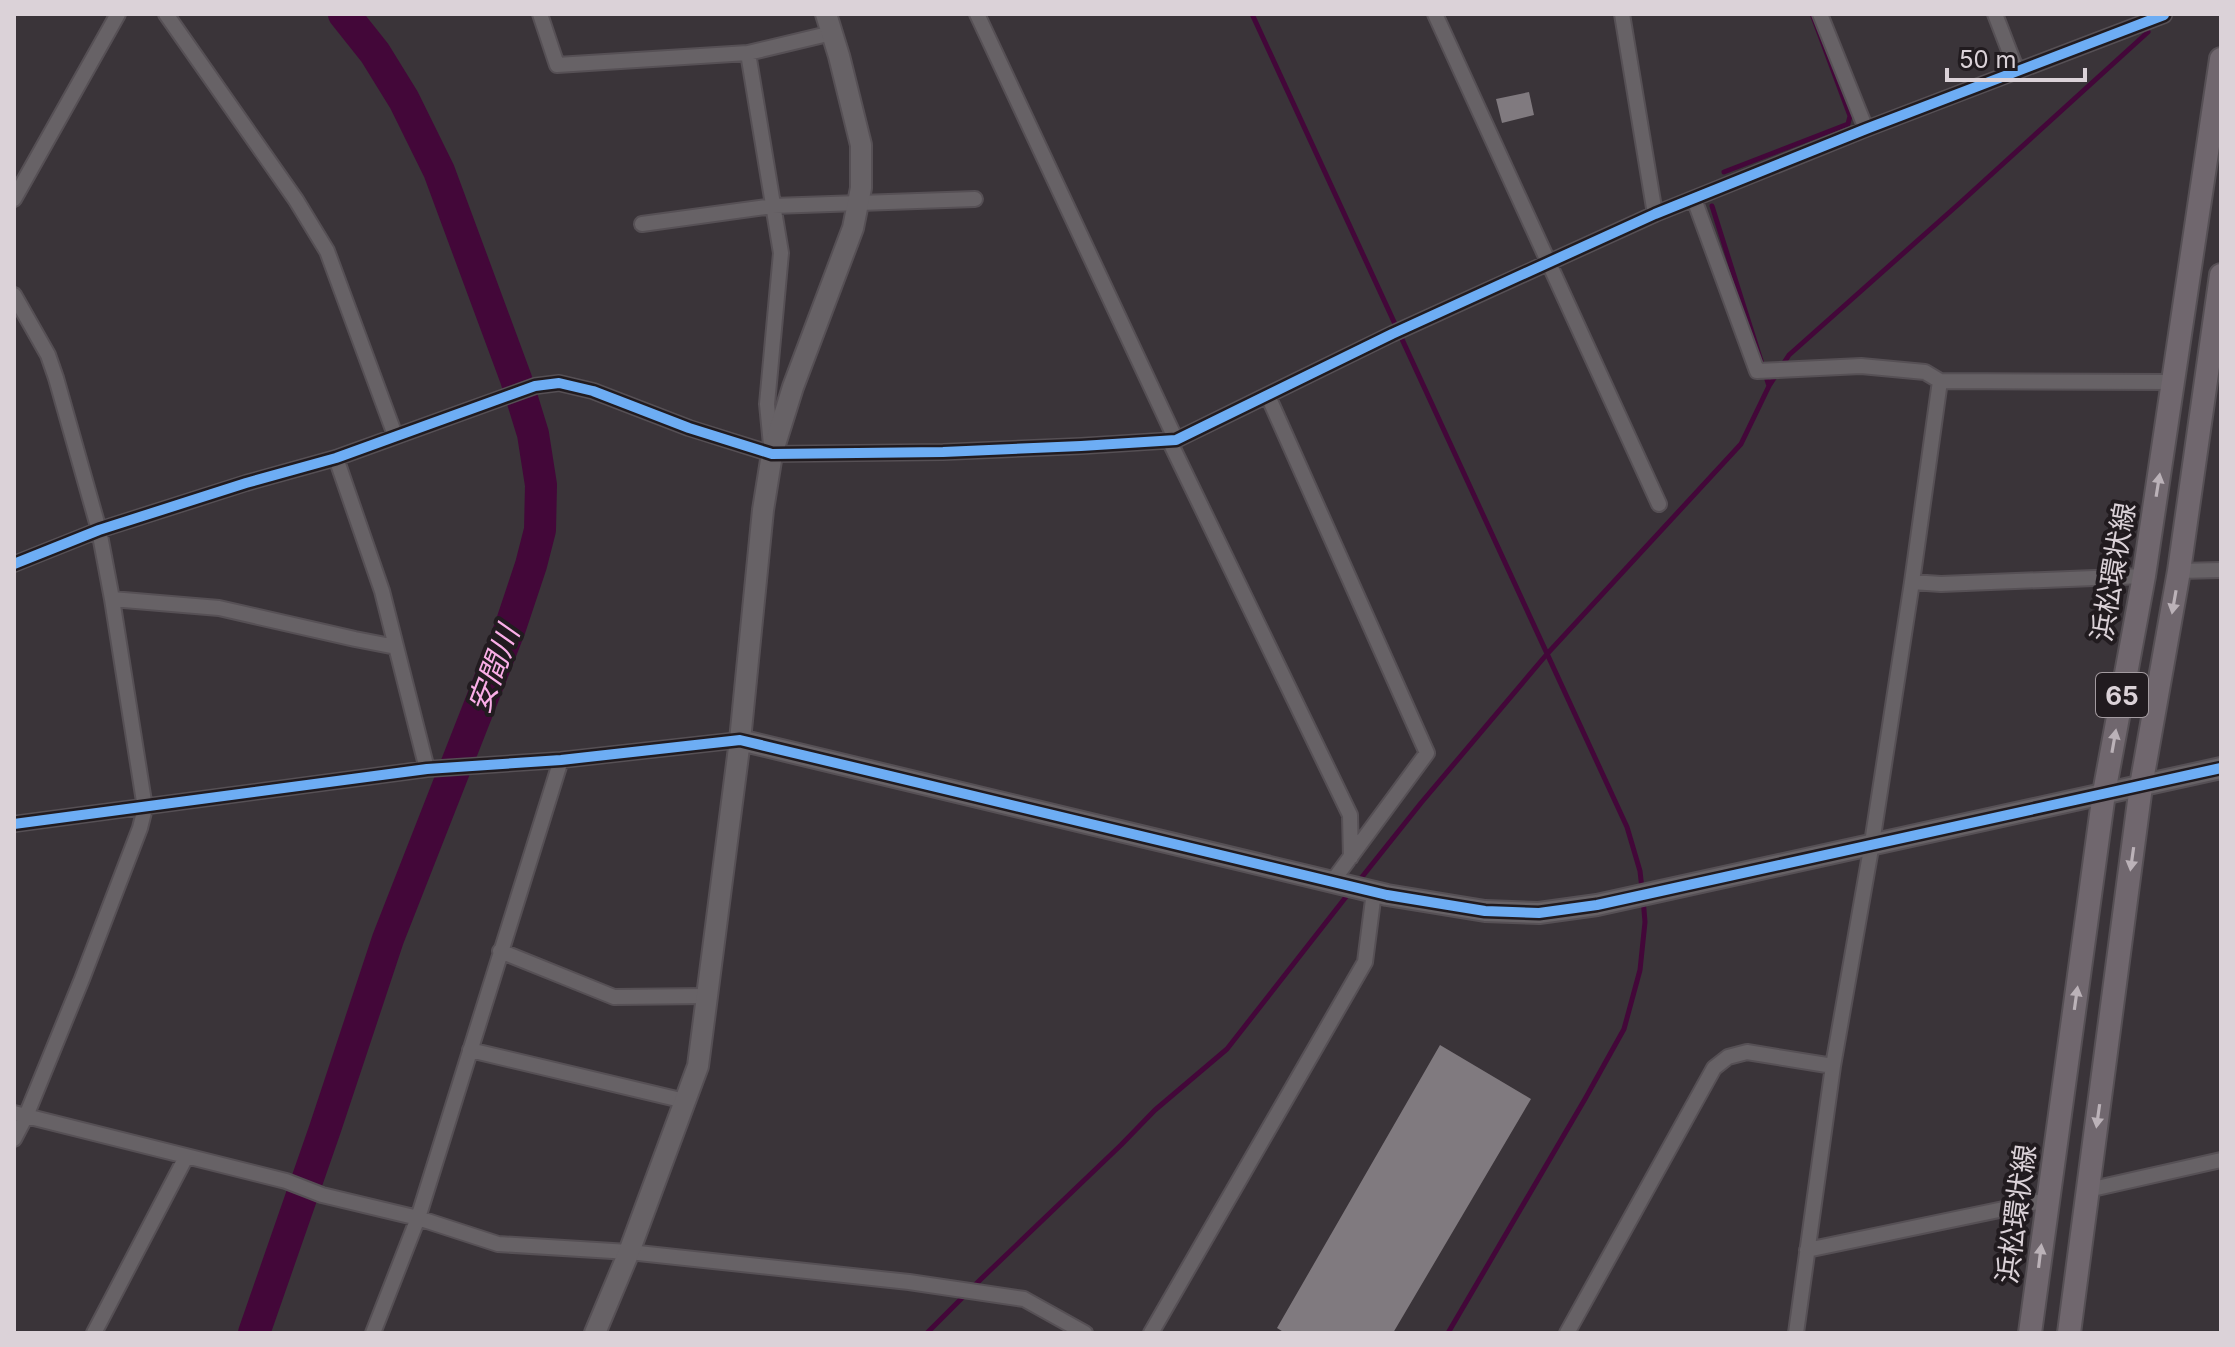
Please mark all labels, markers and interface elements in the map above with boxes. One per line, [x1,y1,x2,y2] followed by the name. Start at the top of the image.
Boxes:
[1947,32,2085,82] scale bar
[1959,45,2017,74] text: 50 m
[2152,472,2165,497] one-way arrow
[2084,500,2142,644] street label: 浜松環状線
[2167,590,2179,615] one-way arrow
[460,618,527,717] water label: 安間川
[2096,673,2148,717] road number: 65
[2108,728,2120,753] one-way arrow
[2125,846,2138,871] one-way arrow
[2070,985,2083,1010] one-way arrow
[2091,1104,2104,1129] one-way arrow
[1989,1142,2043,1286] street label: 浜松環状線
[2034,1243,2047,1268] one-way arrow

